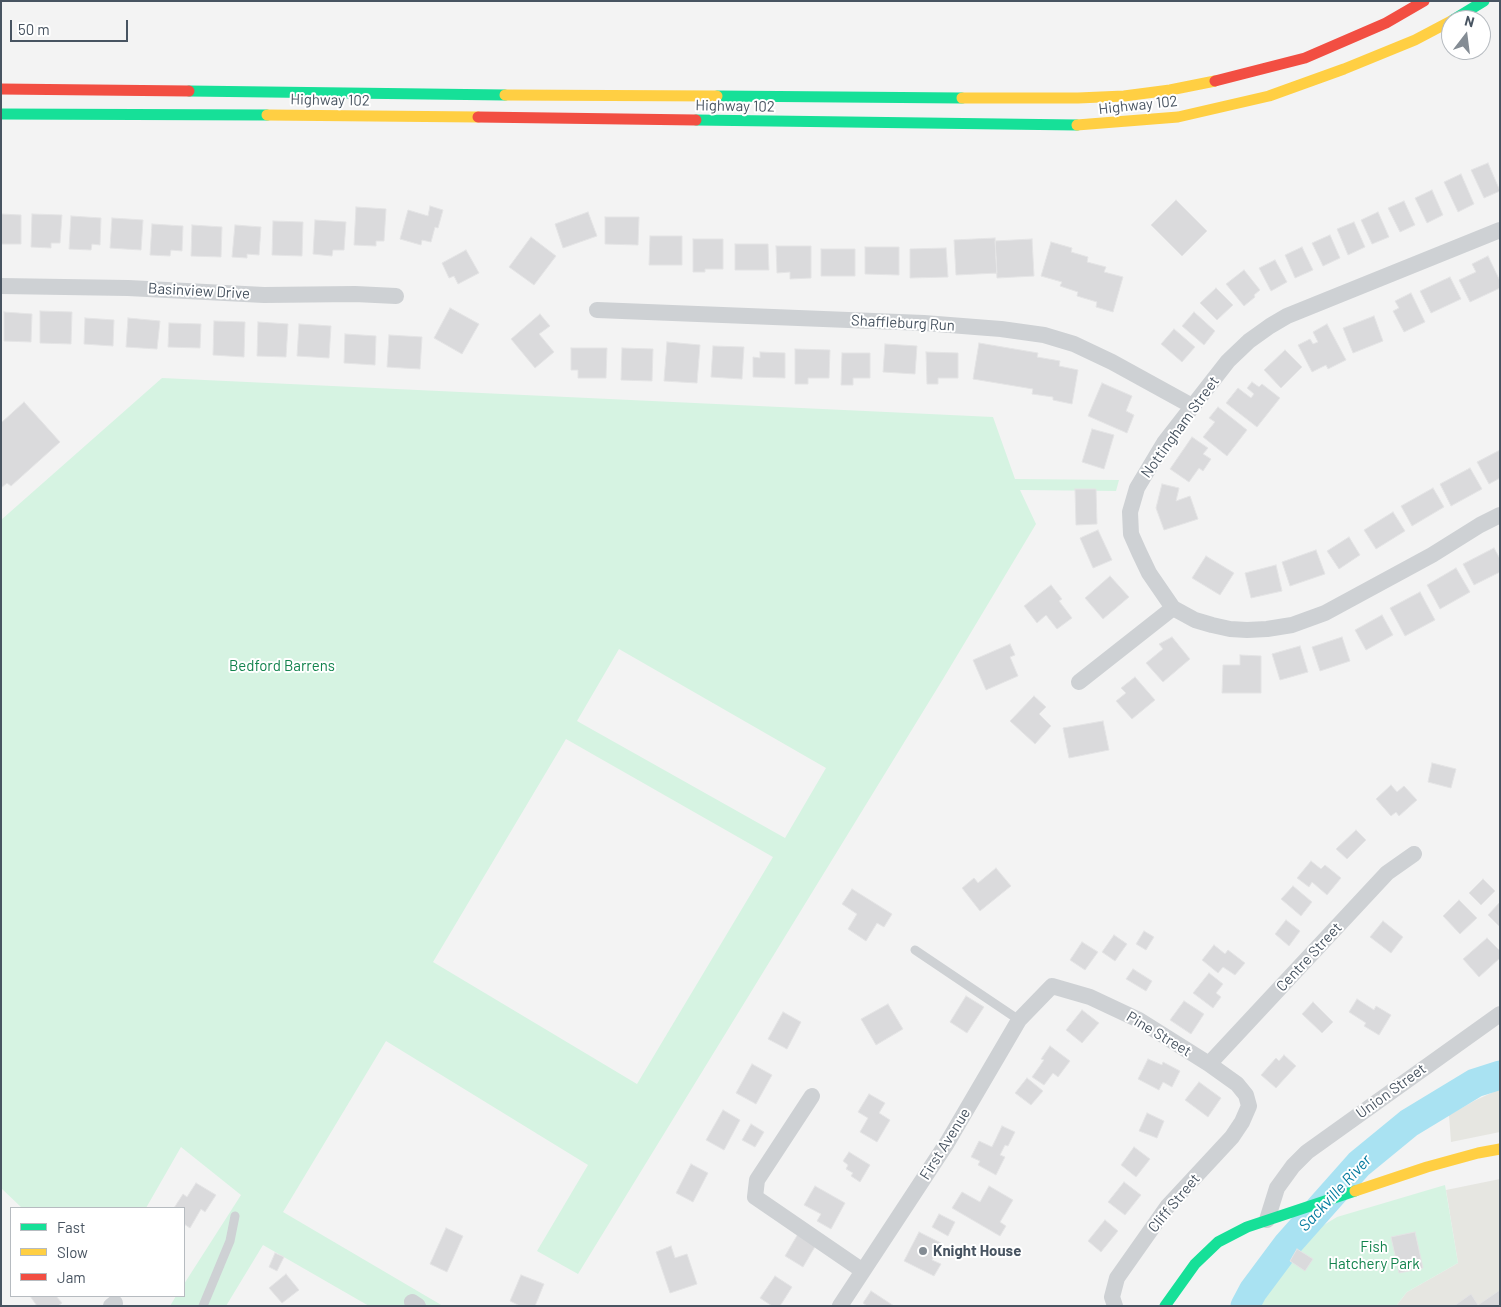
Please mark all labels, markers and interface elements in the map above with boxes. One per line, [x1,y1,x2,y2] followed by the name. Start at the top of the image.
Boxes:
[12,10,130,42] scale bar
[1441,10,1491,60] north arrow
[1463,12,1476,30] text: N
[18,20,50,38] text: 50 m
[290,90,370,110] street label: Highway 102
[1098,92,1178,118] street label: Highway 102
[695,96,775,116] street label: Highway 102
[148,279,250,303] street label: Basinview Drive
[851,311,955,335] street label: Shaffleburg Run
[1137,373,1223,481] street label: Nottingham Street
[229,657,335,675] park label: Bedford Barrens
[1272,919,1346,995] street label: Centre Street
[1123,1008,1195,1060] street label: Pine Street
[1353,1060,1429,1122] street label: Union Street
[916,1105,974,1183] street label: First Avenue
[1295,1151,1375,1235] water label: Sackville River
[1144,1170,1204,1236] street label: Cliff Street
[10,1207,185,1297] legend
[57,1218,85,1236] text: Fast
[1328,1238,1420,1273] park label: Fish Hatchery Park
[933,1242,1021,1260] place label: Knight House
[57,1243,88,1261] text: Slow
[917,1245,929,1257] marker: Knight House
[57,1268,86,1286] text: Jam

